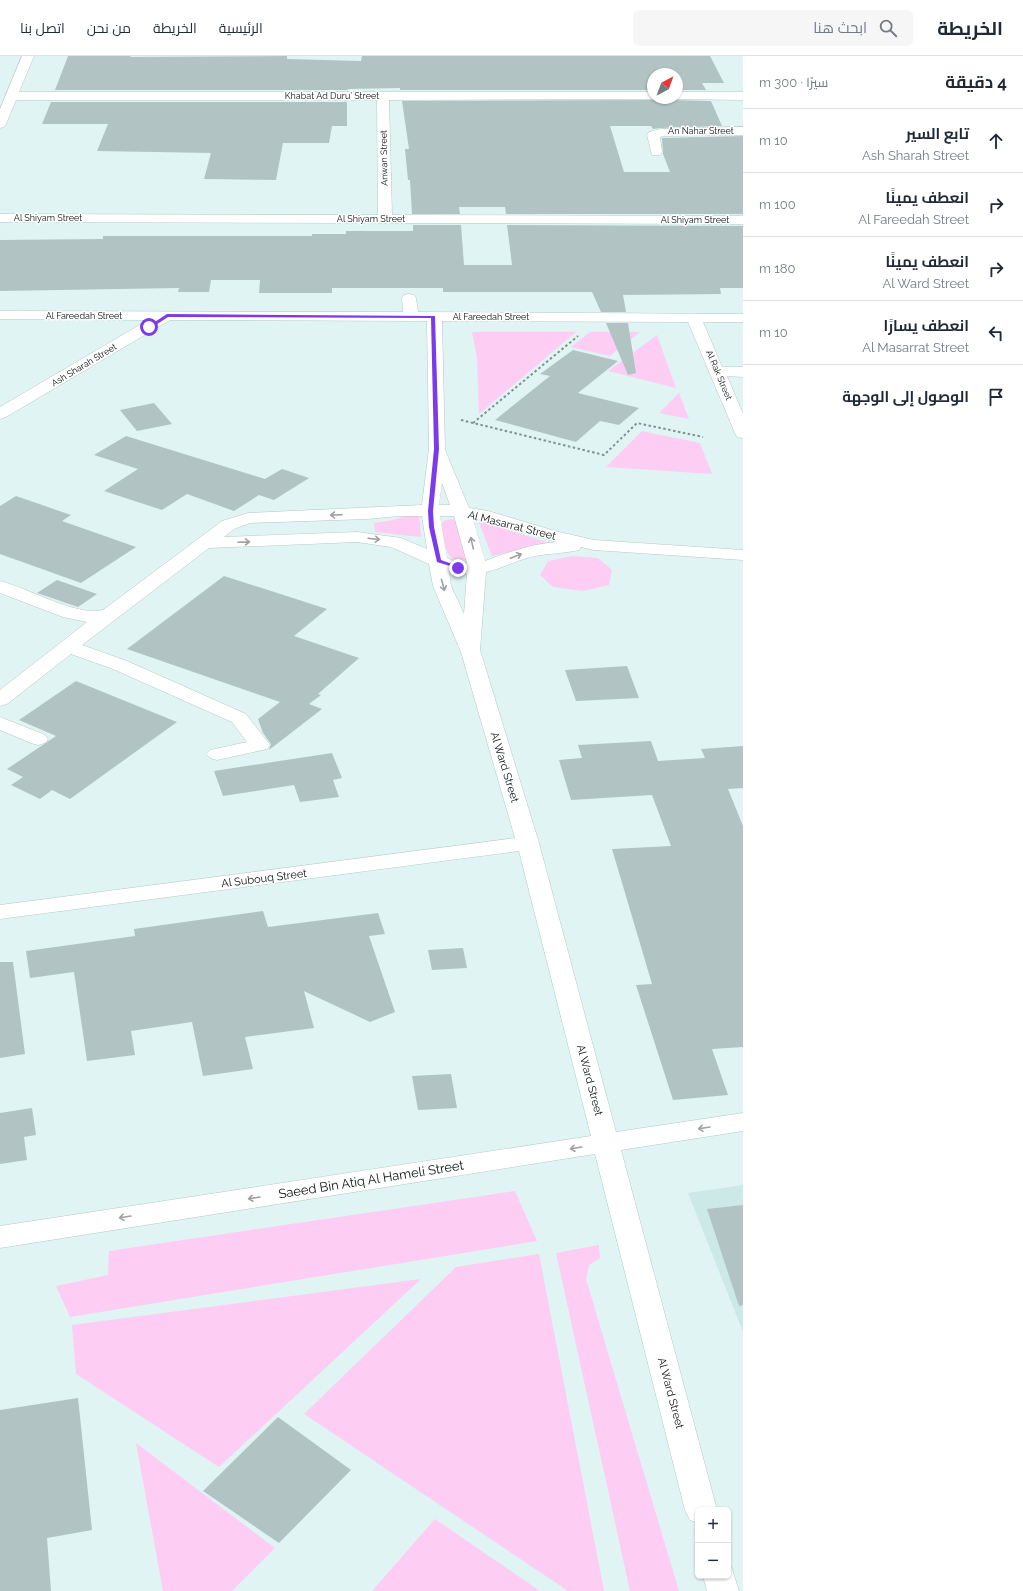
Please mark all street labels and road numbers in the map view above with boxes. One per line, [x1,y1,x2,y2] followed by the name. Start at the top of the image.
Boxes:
[285,91,379,101] street label: Khabat Ad Duru' Street
[668,126,734,136] street label: An Nahar Street
[379,130,389,186] street label: Anwan Street
[14,213,82,223] street label: Al Shiyam Street
[337,214,405,224] street label: Al Shiyam Street
[661,215,729,225] street label: Al Shiyam Street
[46,311,122,321] street label: Al Fareedah Street
[453,312,529,322] street label: Al Fareedah Street
[50,342,118,388] street label: Ash Sharah Street
[704,349,734,401] street label: Al Rak Street
[466,508,558,543] street label: Al Masarrat Street
[488,730,522,804] street label: Al Ward Street
[221,867,308,890] street label: Al Subouq Street
[574,1043,605,1118] street label: Al Ward Street
[277,1157,465,1202] street label: Saeed Bin Atiq Al Hameli Street
[655,1356,686,1431] street label: Al Ward Street

